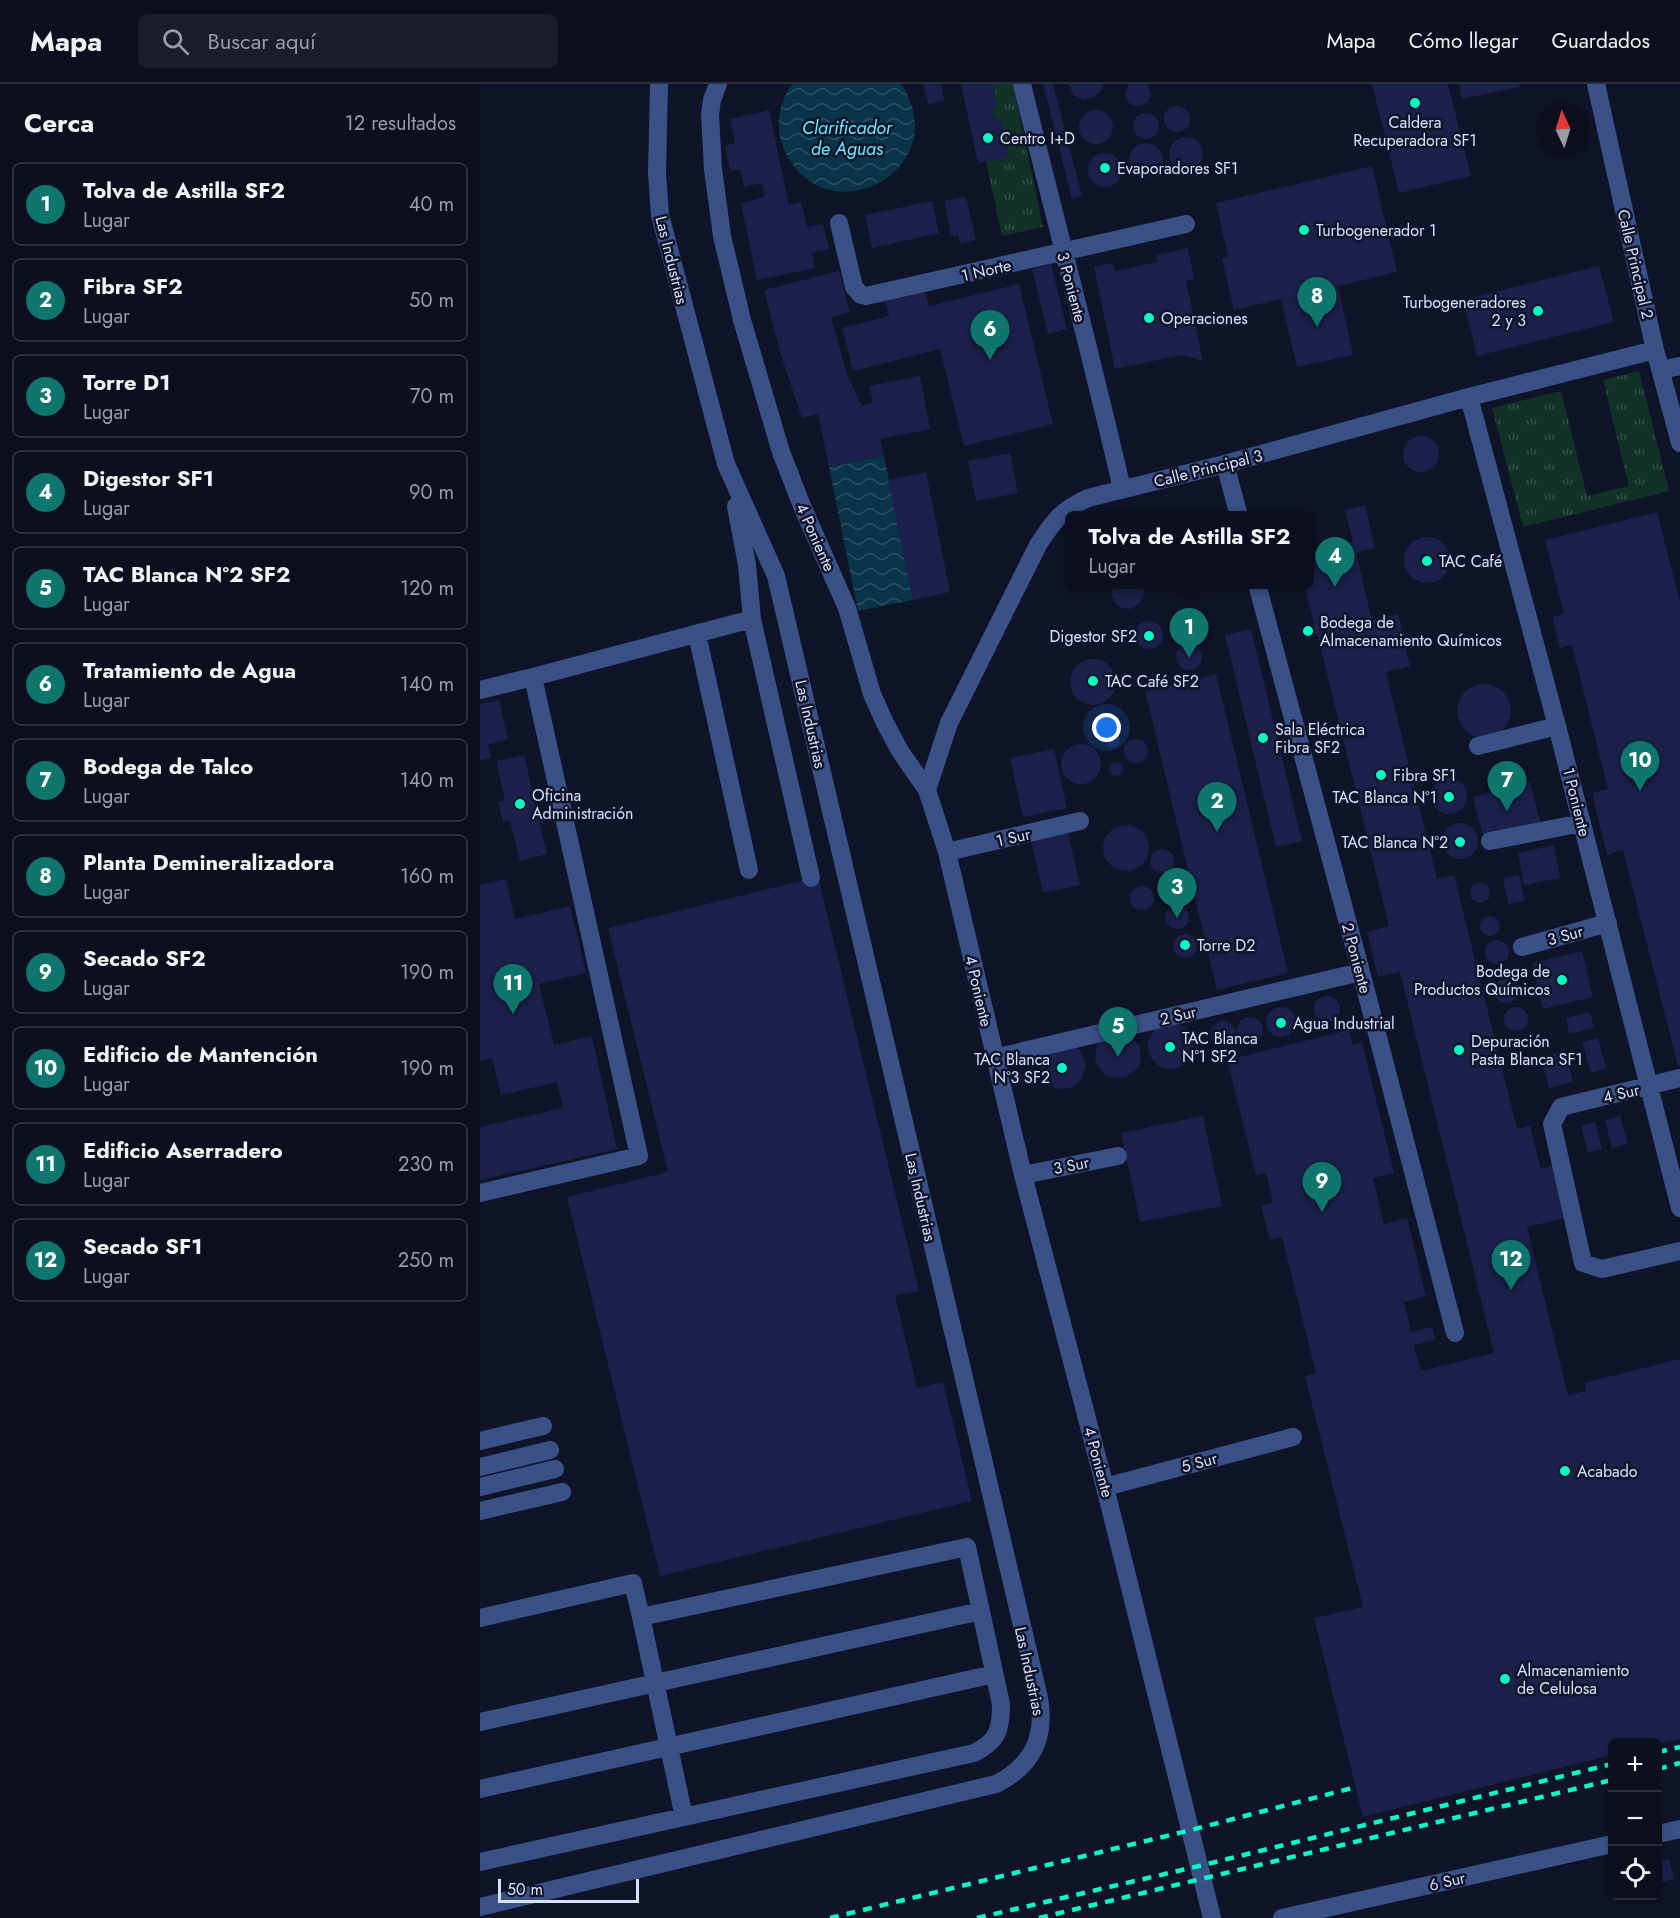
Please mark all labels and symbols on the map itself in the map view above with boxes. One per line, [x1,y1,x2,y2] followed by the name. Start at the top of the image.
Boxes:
[1408,96,1422,110] marker: Caldera Recuperadora SF1
[1536,102,1590,156] north arrow
[1353,111,1477,152] place label: Caldera Recuperadora SF1
[802,115,893,162] water label: Clarificador de Aguas
[1000,127,1075,150] place label: Centro I+D
[981,131,995,145] marker: Centro I+D
[1117,157,1238,180] place label: Evaporadores SF1
[1098,161,1112,175] marker: Evaporadores SF1
[1612,207,1659,321] street label: Calle Principal 2
[649,214,694,307] street label: Las Industrias
[1316,219,1436,242] place label: Turbogenerador 1
[1297,223,1311,237] marker: Turbogenerador 1
[1051,249,1092,325] street label: 3 Poniente
[959,254,1013,287] street label: 1 Norte
[1298,278,1336,327] pin: 8
[1403,291,1526,332] place label: Turbogeneradores 2 y 3
[1531,304,1545,318] marker: Turbogeneradores 2 y 3
[1161,307,1248,330] place label: Operaciones
[970,310,1010,360] pin: 6
[1142,311,1156,325] marker: Operaciones
[1151,444,1265,493] street label: Calle Principal 3
[790,499,841,575] street label: 4 Poniente
[1316,538,1354,587] pin: 4
[1439,550,1502,573] place label: TAC Café
[1420,554,1434,568] marker: TAC Café
[1170,608,1208,658] pin: 1
[1320,611,1502,652] place label: Bodega de Almacenamiento Químicos
[1301,624,1315,638] marker: Bodega de Almacenamiento Químicos
[1049,625,1137,648] place label: Digestor SF2
[1142,629,1156,643] marker: Digestor SF2
[1105,670,1199,693] place label: TAC Café SF2
[1086,674,1100,688] marker: TAC Café SF2
[789,678,832,771] street label: Las Industrias
[1092,713,1121,742] your location
[1275,718,1365,759] place label: Sala Eléctrica Fibra SF2
[1256,731,1270,745] marker: Sala Eléctrica Fibra SF2
[1620,742,1660,791] pin: 10
[1488,762,1526,811] pin: 7
[1393,764,1456,787] place label: Fibra SF1
[1557,765,1596,839] street label: 1 Poniente
[1374,768,1388,782] marker: Fibra SF1
[1198,782,1236,832] pin: 2
[532,784,633,825] place label: Oficina Administración
[1332,786,1437,809] place label: TAC Blanca N°1
[1442,790,1456,804] marker: TAC Blanca N°1
[513,797,527,811] marker: Oficina Administración
[994,822,1033,853] street label: 1 Sur
[1342,831,1448,854] place label: TAC Blanca N°2
[1453,835,1467,849] marker: TAC Blanca N°2
[1158,868,1196,918] pin: 3
[1336,920,1377,996] street label: 2 Poniente
[1545,920,1586,951] street label: 3 Sur
[1197,934,1255,957] place label: Torre D2
[1178,938,1192,952] marker: Torre D2
[959,953,998,1029] street label: 4 Poniente
[1414,960,1550,1001] place label: Bodega de Productos Químicos
[494,964,532,1014] pin: 11
[1555,973,1569,987] marker: Bodega de Productos Químicos
[1158,1000,1199,1031] street label: 2 Sur
[1098,1008,1138,1057] pin: 5
[1293,1012,1395,1035] place label: Agua Industrial
[1274,1016,1288,1030] marker: Agua Industrial
[1182,1027,1258,1068] place label: TAC Blanca N°1 SF2
[1471,1030,1583,1071] place label: Depuración Pasta Blanca SF1
[1163,1040,1177,1054] marker: TAC Blanca N°1 SF2
[1452,1043,1466,1057] marker: Depuración Pasta Blanca SF1
[974,1048,1050,1089] place label: TAC Blanca N°3 SF2
[1055,1061,1069,1075] marker: TAC Blanca N°3 SF2
[1601,1078,1642,1109] street label: 4 Sur
[899,1151,942,1244] street label: Las Industrias
[1051,1151,1092,1180] street label: 3 Sur
[1302,1162,1342,1212] pin: 9
[1492,1240,1530,1290] pin: 12
[1078,1424,1119,1500] street label: 4 Poniente
[1179,1447,1220,1478] street label: 5 Sur
[1577,1460,1638,1483] place label: Acabado
[1558,1464,1572,1478] marker: Acabado
[1009,1625,1050,1718] street label: Las Industrias
[1517,1659,1630,1700] place label: Almacenamiento de Celulosa
[1498,1672,1512,1686] marker: Almacenamiento de Celulosa
[1427,1866,1468,1897] street label: 6 Sur
[498,1876,639,1904] scale bar

